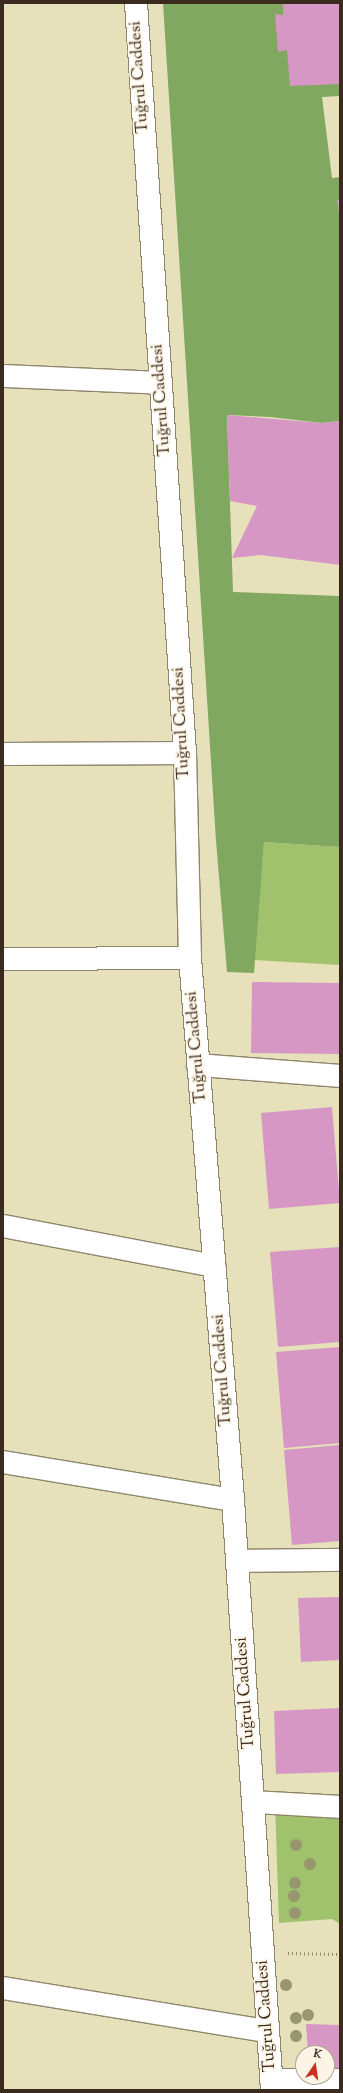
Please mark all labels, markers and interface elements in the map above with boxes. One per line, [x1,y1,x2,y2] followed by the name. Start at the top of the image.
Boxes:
[126,20,154,134] street label: Tuğrul Caddesi
[148,343,176,457] street label: Tuğrul Caddesi
[169,666,195,780] street label: Tuğrul Caddesi
[182,990,212,1104] street label: Tuğrul Caddesi
[209,1313,237,1427] street label: Tuğrul Caddesi
[232,1636,260,1750] street label: Tuğrul Caddesi
[253,1959,281,2073] street label: Tuğrul Caddesi
[295,2045,335,2085] north arrow
[312,2046,323,2063] text: K

